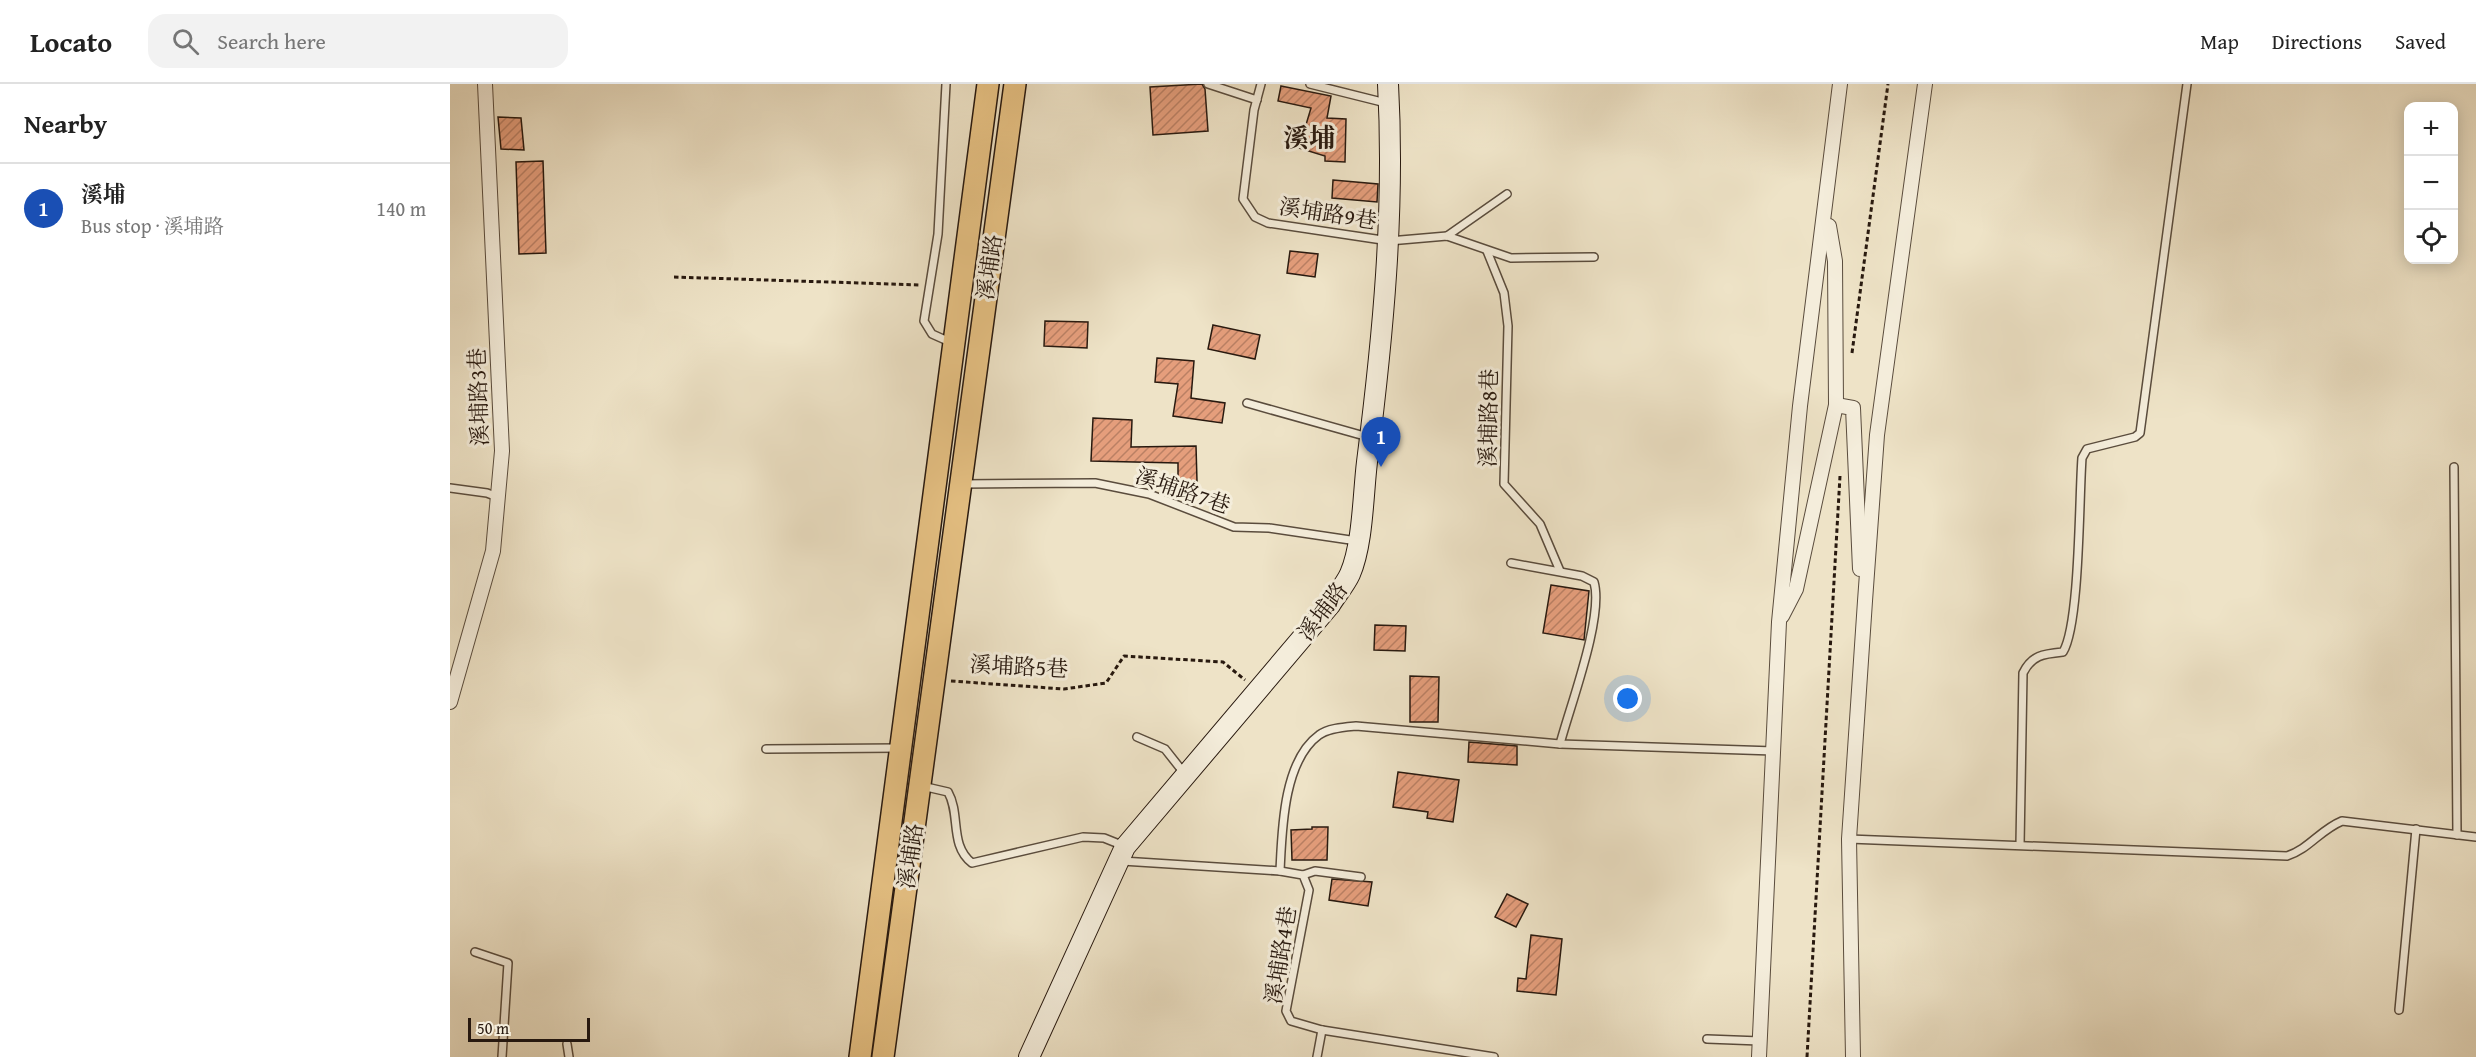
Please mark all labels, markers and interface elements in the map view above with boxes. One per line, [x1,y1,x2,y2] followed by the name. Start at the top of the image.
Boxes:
[148,14,568,68] search box
[30,21,112,62] text: Locato
[169,25,202,58] icon: search
[217,25,326,57] text: Search here
[2200,26,2239,57] text: Map
[2272,26,2362,57] text: Directions
[2395,26,2446,57] text: Saved
[2404,102,2458,264] map controls
[2404,102,2458,156] button: +
[24,104,107,143] text: Nearby
[1283,118,1335,157] district label: 溪埔
[2404,156,2458,210] button: −
[81,178,125,210] text: 溪埔
[1277,189,1379,237] street label: 溪埔路9巷
[38,194,49,223] text: 1
[376,194,426,223] text: 140 m
[2404,210,2458,264] button: locate
[81,211,224,240] text: Bus stop · 溪埔路
[969,232,1009,302] street label: 溪埔路
[460,347,496,447] street label: 溪埔路3巷
[1471,368,1505,468] street label: 溪埔路8巷
[1362,418,1400,467] pin: 1
[1131,459,1235,521] street label: 溪埔路7巷
[1289,575,1355,647] street label: 溪埔路
[969,647,1069,685] street label: 溪埔路5巷
[1613,684,1642,713] your location
[890,821,930,891] street label: 溪埔路
[1256,904,1304,1006] street label: 溪埔路4巷
[468,1015,590,1042] scale bar
[477,1016,509,1040] text: 50 m

